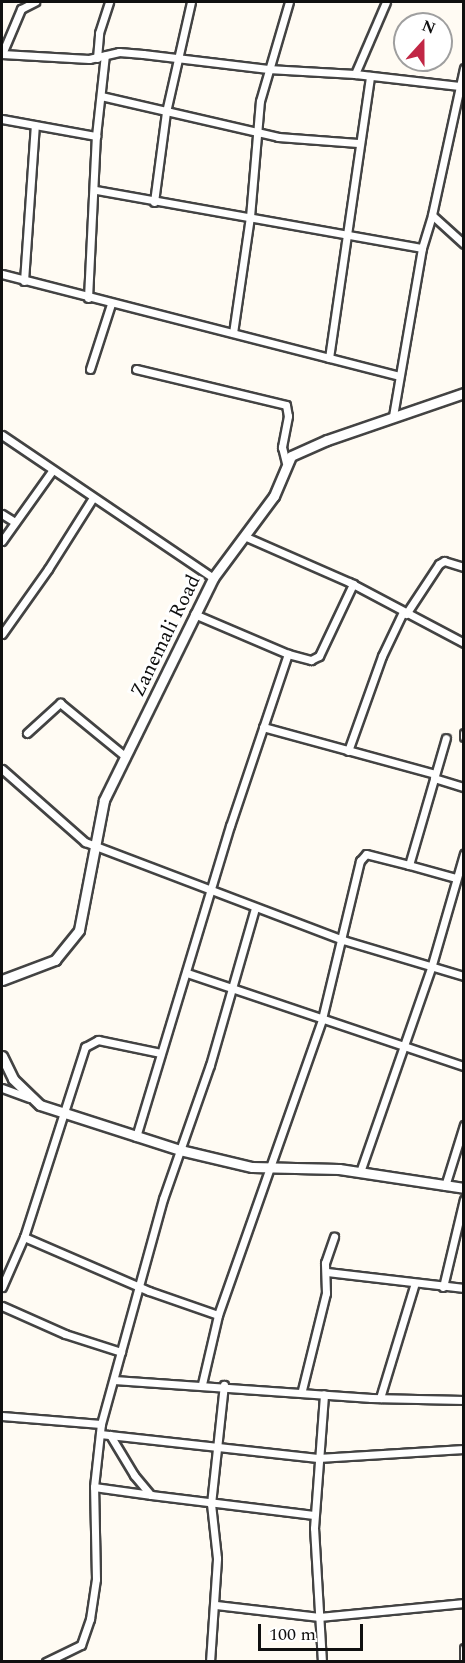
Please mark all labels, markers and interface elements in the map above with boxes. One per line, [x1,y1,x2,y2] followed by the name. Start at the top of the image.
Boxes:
[393,12,453,72] north arrow
[418,14,439,41] text: N
[126,571,206,701] street label: Zanemali Road
[261,1612,366,1650] scale bar
[269,1621,316,1648] text: 100 m

